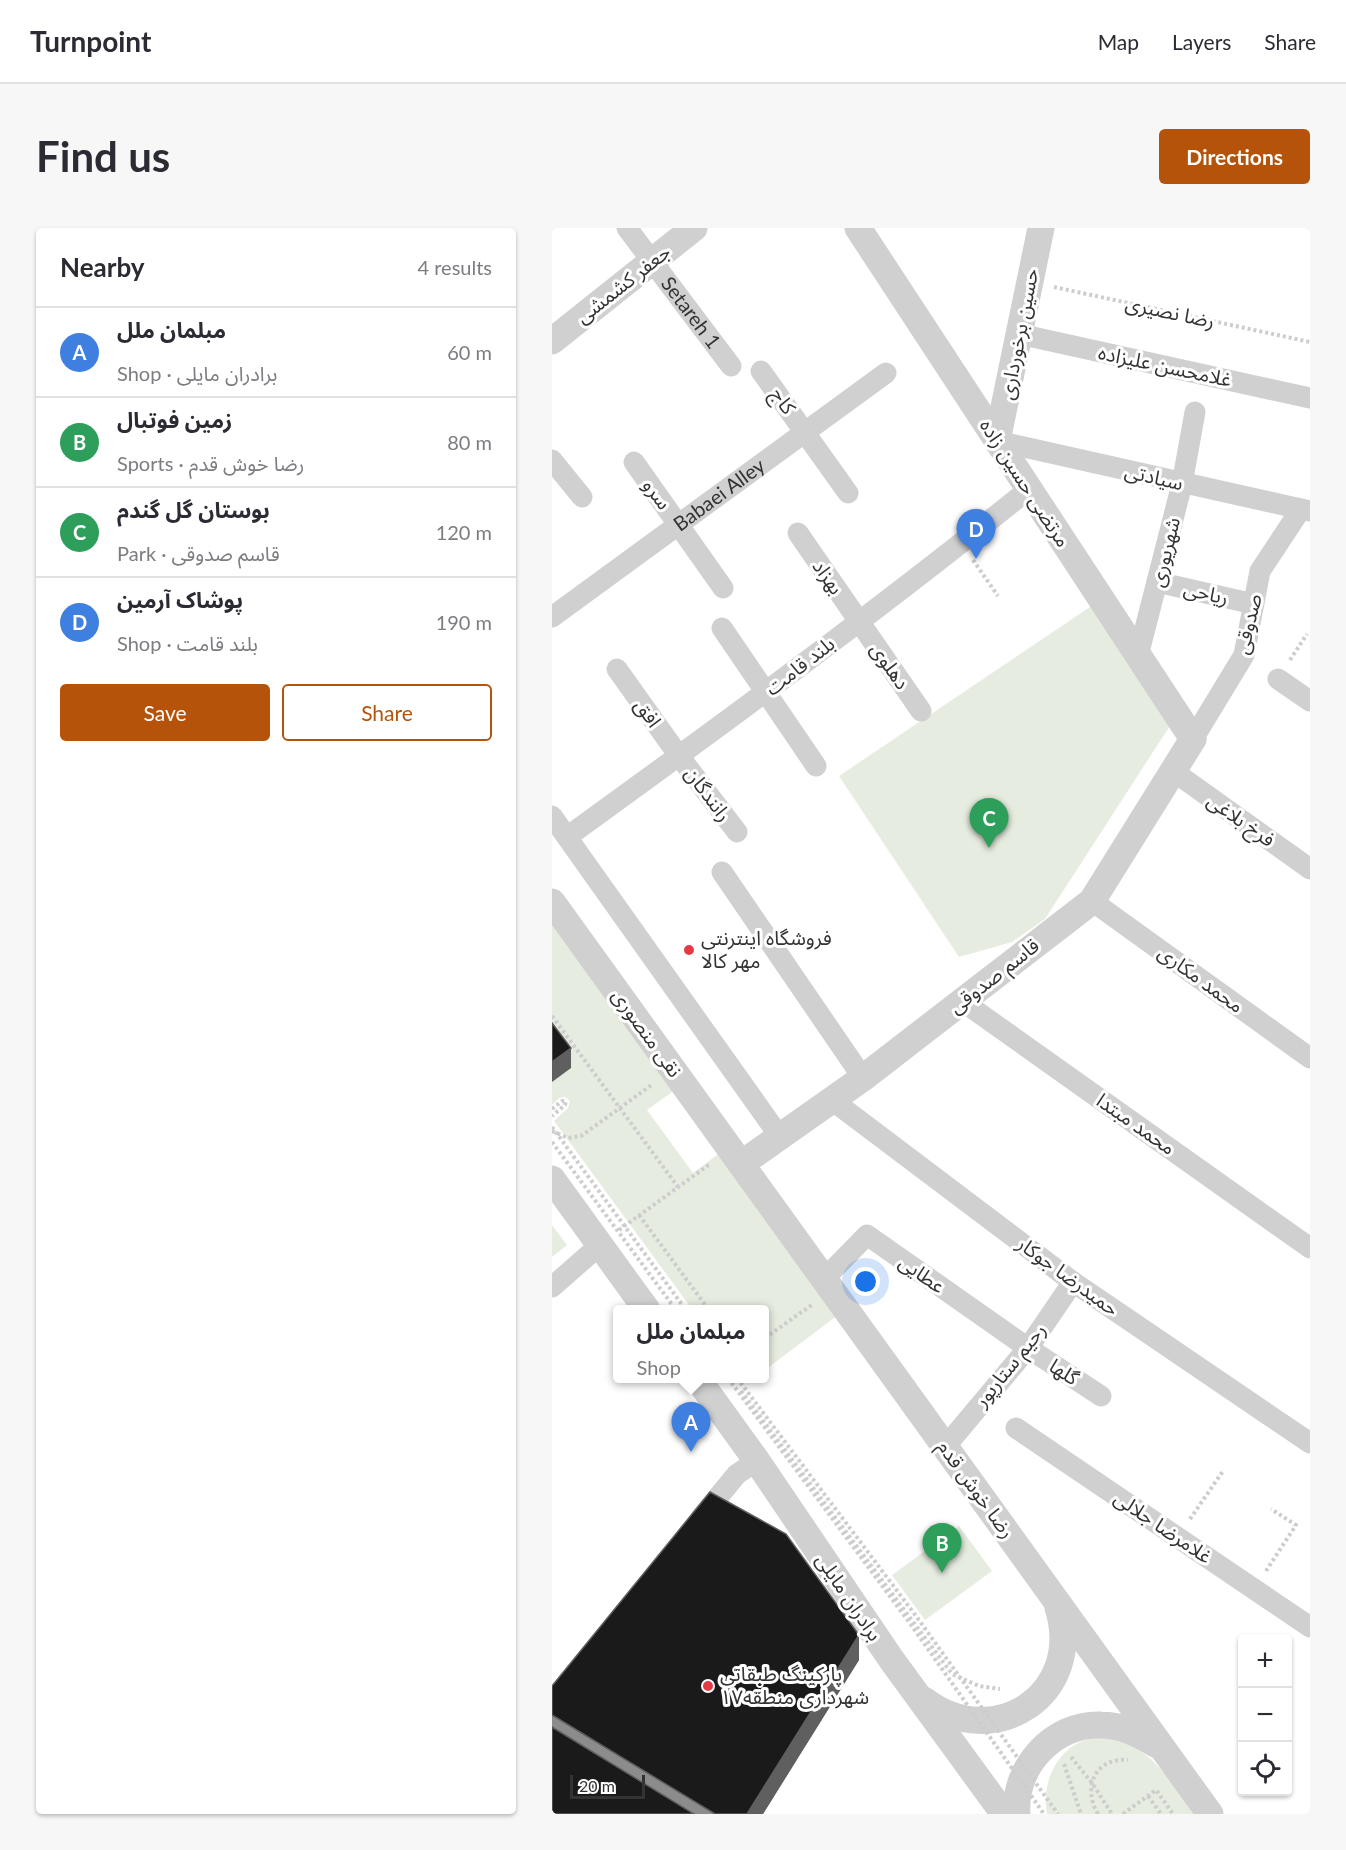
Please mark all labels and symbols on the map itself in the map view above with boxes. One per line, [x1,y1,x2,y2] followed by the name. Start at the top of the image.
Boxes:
[570,239,675,328] street label: جعفر کشمشی
[994,266,1043,402] street label: حسین برخورداری
[657,271,726,353] street label: Setareh 1
[1123,290,1217,333] street label: رضا نصیری
[1096,339,1234,392] street label: غلامحسن علیزاده
[763,383,802,421] street label: کاج
[975,414,1076,552] street label: مرتضی حسین زاده
[668,452,770,535] street label: Babaei Alley
[1122,458,1186,495] street label: سیادتی
[638,473,677,514] street label: سرو
[956,510,996,559] pin: D
[1144,514,1185,589] street label: شهریوری
[807,554,849,599] street label: بهزاد
[1181,575,1231,610] street label: ریاحی
[1228,591,1267,657] street label: صدوقی
[760,631,839,700] street label: بلند قامت
[865,637,915,694] street label: دهلوی
[629,693,667,733] street label: افق
[680,761,737,826] street label: رانندگان
[1201,787,1280,854] street label: فرخ بلاغی
[970,798,1008,848] pin: C
[701,925,832,973] place label: فروشگاه اینترنتی مهر کالا
[943,932,1046,1021] street label: قاسم صدوقی
[1154,939,1249,1018] street label: محمد مکاری
[682,943,696,957] marker: فروشگاه اینترنتی مهر کالا
[607,984,688,1082] street label: نقی منصوری
[1092,1087,1181,1159] street label: محمد مبتدا
[1012,1230,1124,1321] street label: حمیدرضا جوکار
[894,1249,950,1298] street label: عطایی
[851,1267,880,1296] your location
[968,1318,1053,1414] street label: رحیم ستارپور
[1045,1353,1084,1390] street label: گلها
[672,1402,710,1452] pin: A
[930,1435,1020,1545] street label: رضا خوش قدم
[1110,1485,1217,1568] street label: غلامرضا جلالی
[922,1524,962,1573] pin: B
[811,1548,888,1645] street label: برادران مایلی
[720,1661,869,1709] place label: پارکینگ طبقاتی شهرداری منطقه۱۷
[701,1679,715,1693] marker: پارکینگ طبقاتی شهرداری منطقه۱۷
[570,1772,645,1800] scale bar

